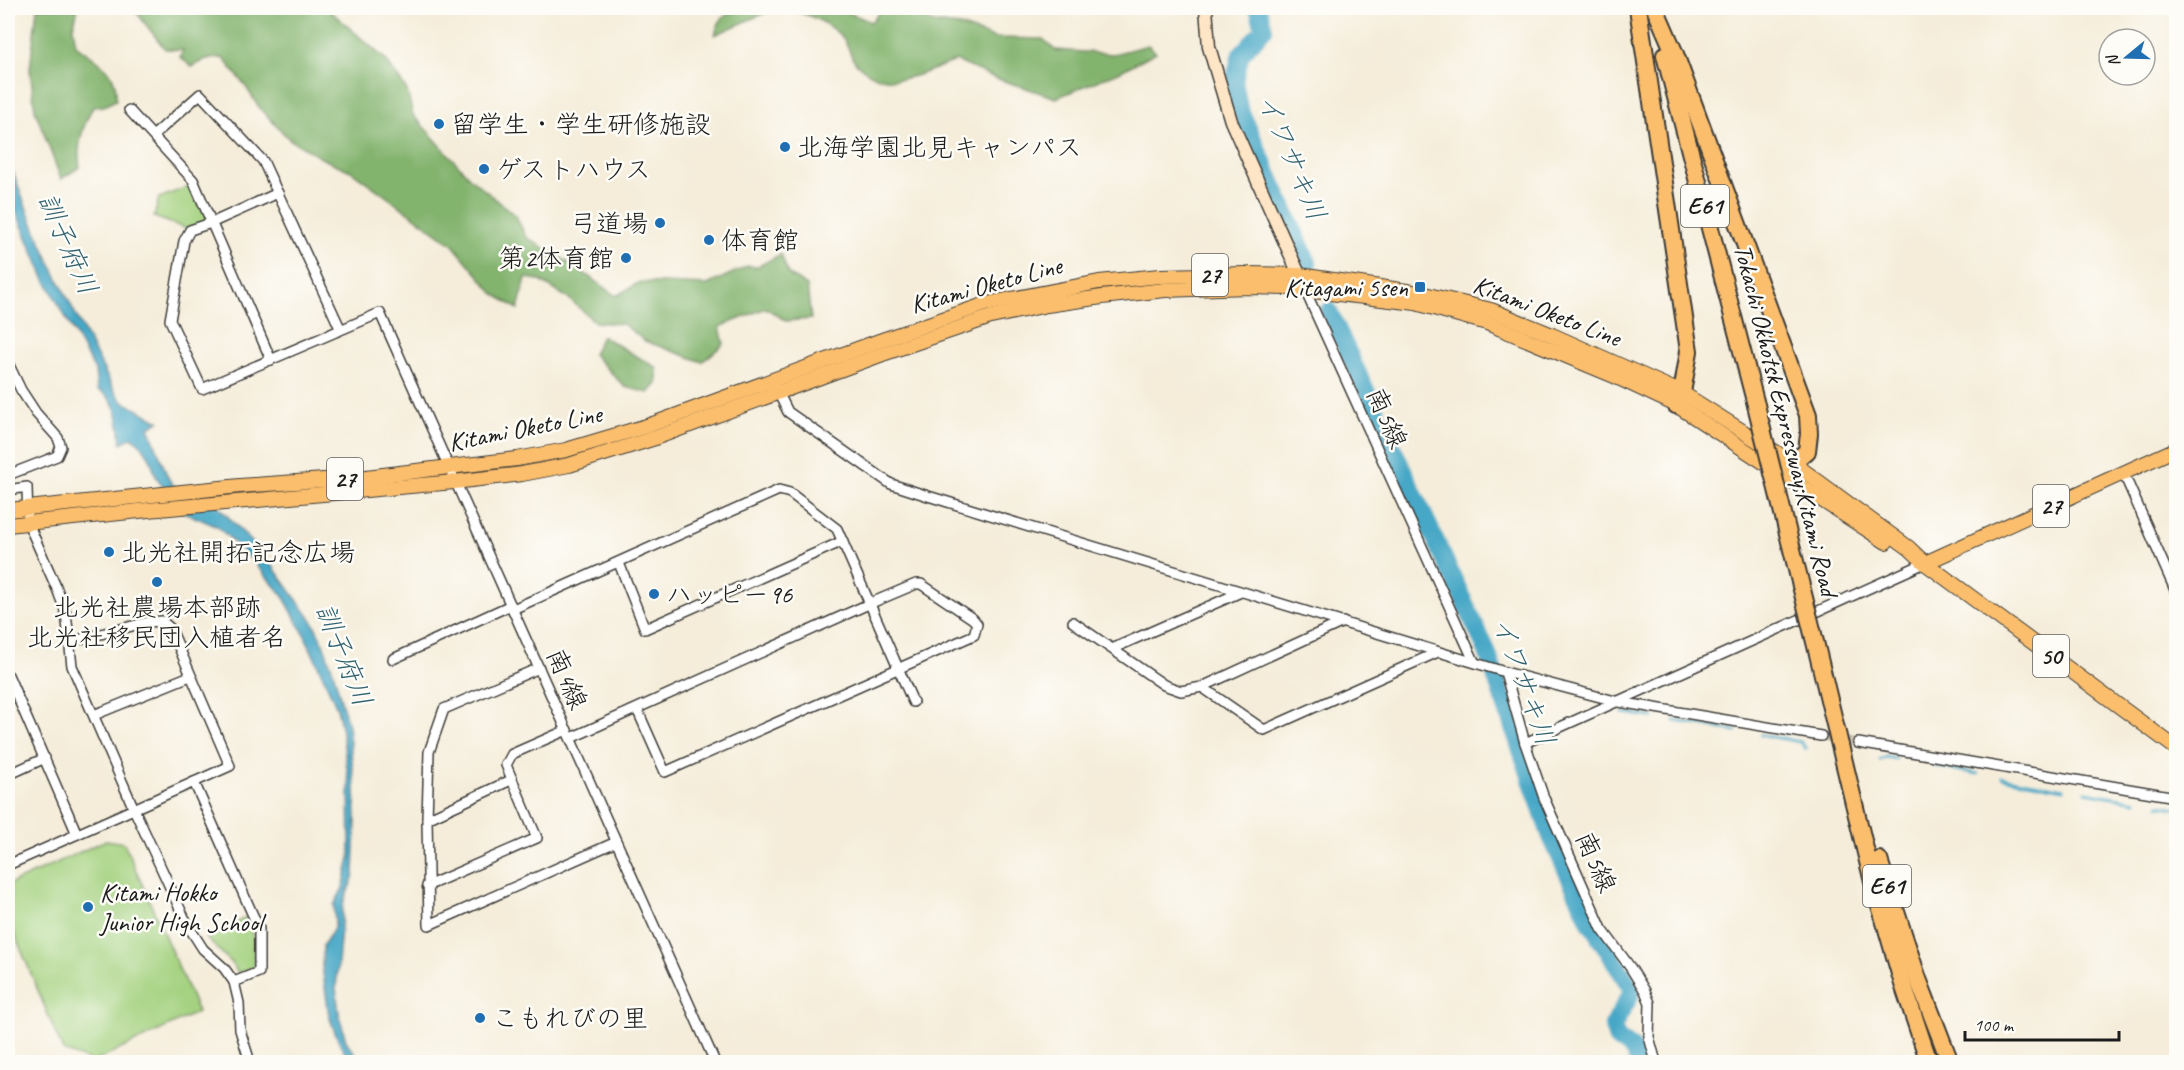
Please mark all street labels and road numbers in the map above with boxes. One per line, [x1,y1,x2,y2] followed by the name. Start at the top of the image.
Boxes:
[1681,185,1729,227] road number: E61
[1726,241,1847,603] street label: Tokachi Okhotsk Expressway;Kitami Road
[907,248,1068,321] street label: Kitami Oketo Line
[1192,254,1228,296] road number: 27
[1469,268,1628,355] street label: Kitami Oketo Line
[1359,382,1415,454] street label: 南5線
[446,397,607,459] street label: Kitami Oketo Line
[327,458,363,500] road number: 27
[2033,485,2069,527] road number: 27
[2033,635,2069,677] road number: 50
[539,643,595,715] street label: 南4線
[1568,826,1624,898] street label: 南5線
[1863,865,1911,907] road number: E61

